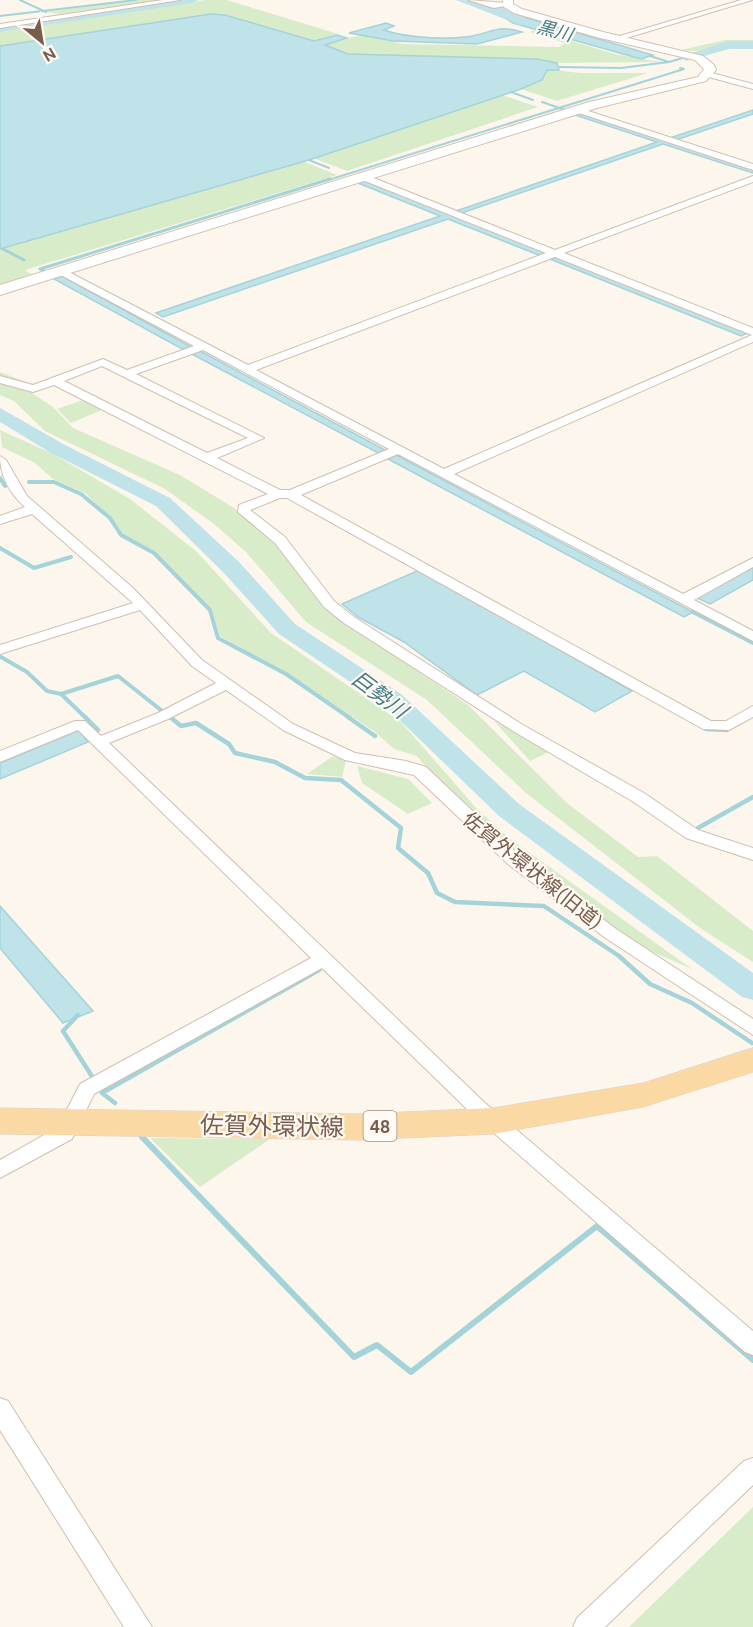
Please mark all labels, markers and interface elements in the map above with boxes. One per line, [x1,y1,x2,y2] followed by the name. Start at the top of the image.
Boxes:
[12,12,72,72] north arrow
[535,16,577,45] water label: 黒川
[40,44,59,66] text: N
[348,665,414,724] water label: 巨勢川
[459,807,607,933] street label: 佐賀外環状線(旧道)
[200,1111,344,1141] street label: 佐賀外環状線
[364,1111,397,1141] road number: 48

